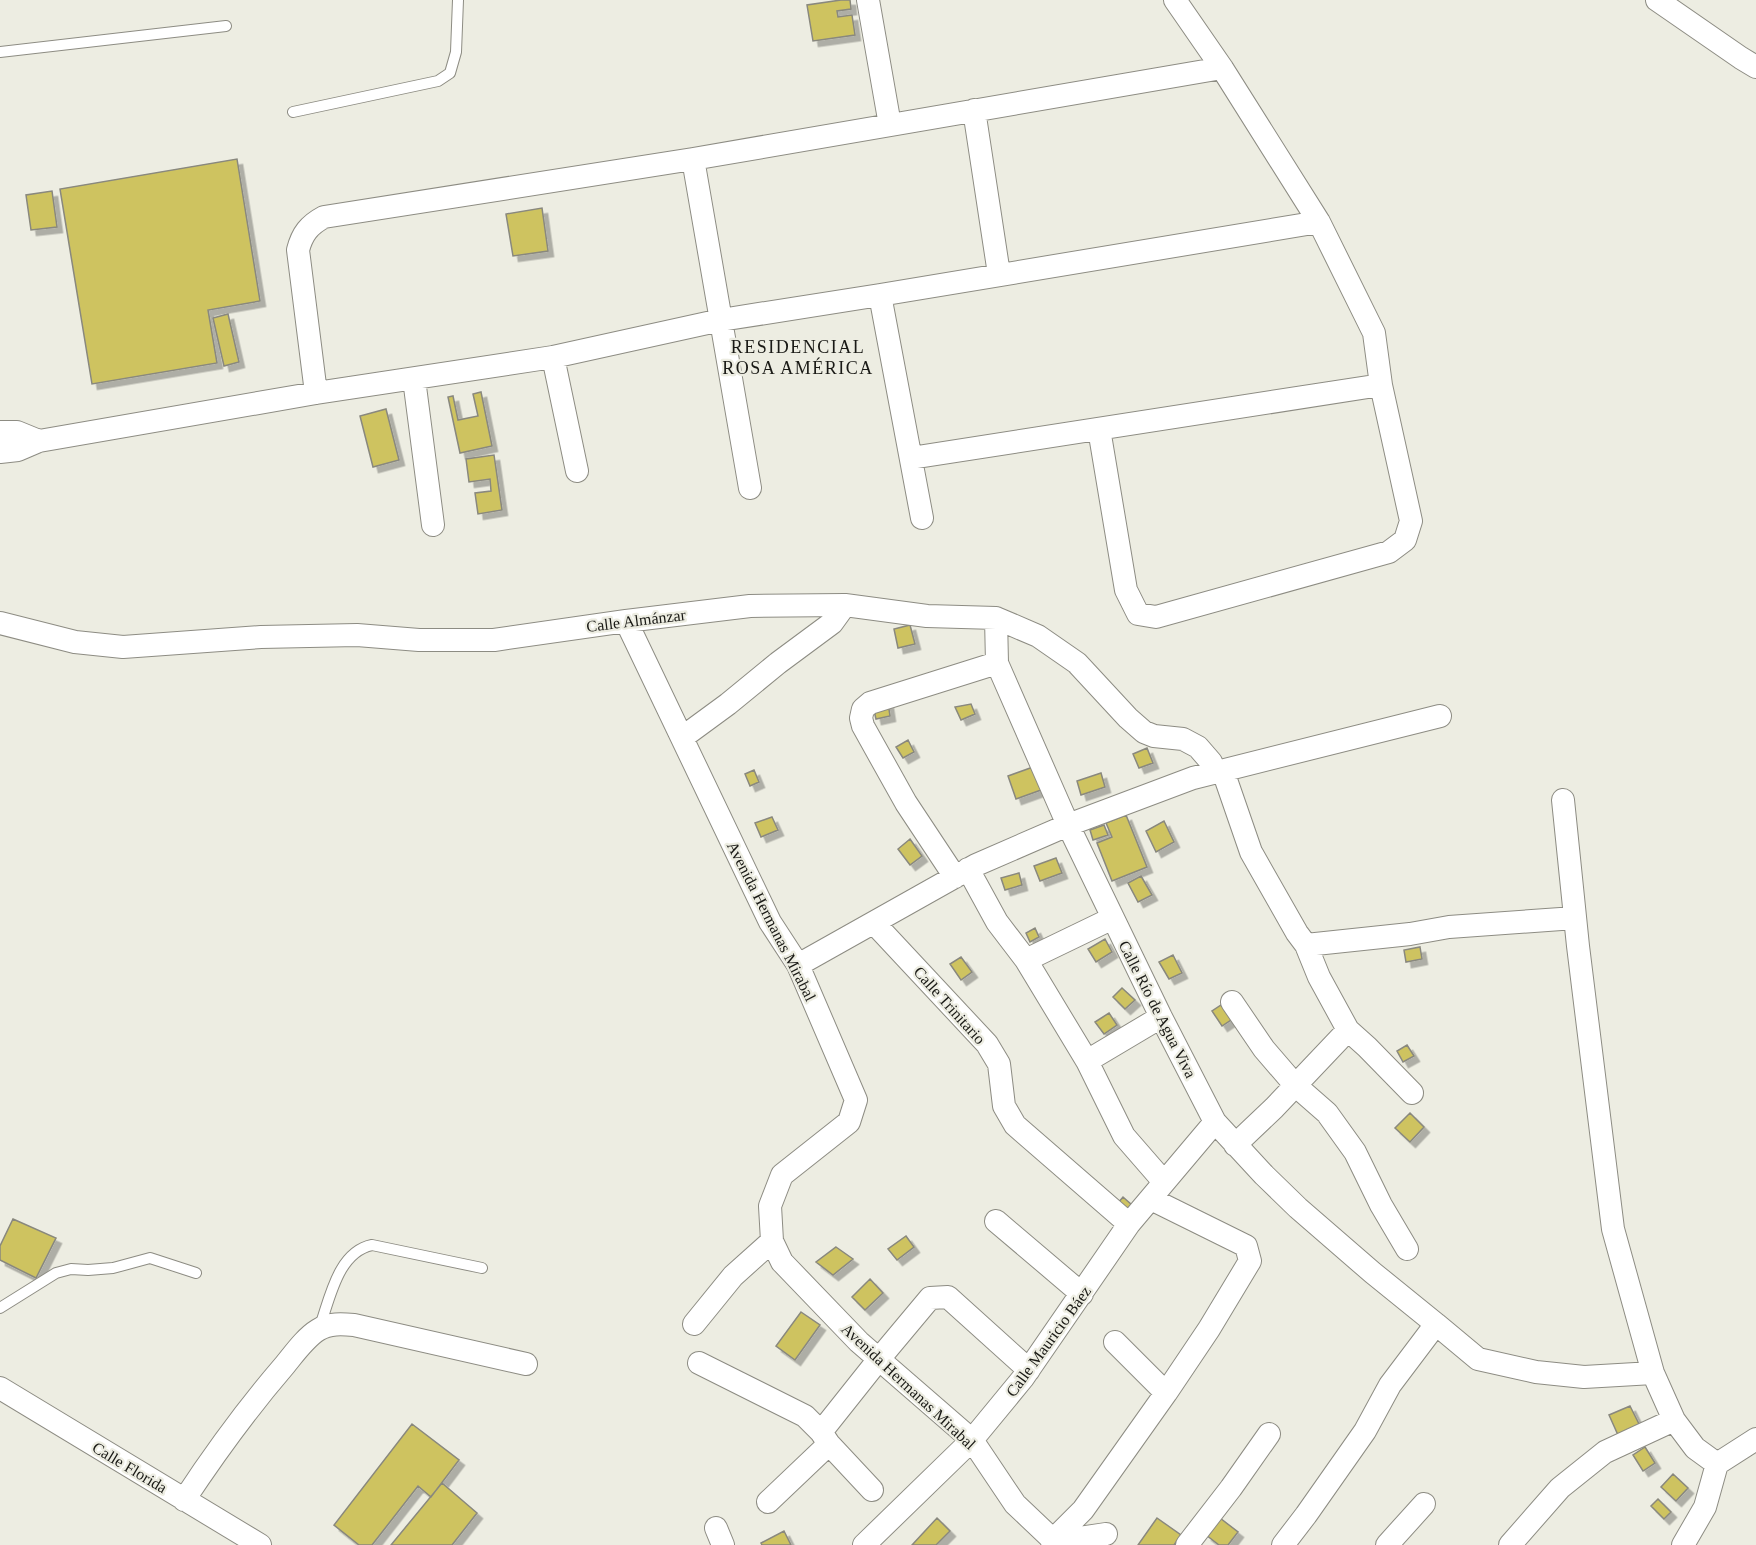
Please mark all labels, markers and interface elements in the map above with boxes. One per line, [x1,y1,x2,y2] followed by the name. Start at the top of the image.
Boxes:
[722,337,874,378] district label: RESIDENCIAL ROSA AMÉRICA
[585,606,687,635] street label: Calle Almánzar
[724,839,819,1004] street label: Avenida Hermanas Mirabal
[1115,938,1200,1081] street label: Calle Río de Agua Viva
[910,963,989,1048] street label: Calle Trinitario
[1003,1283,1094,1400] street label: Calle Mauricio Báez
[838,1320,979,1453] street label: Avenida Hermanas Mirabal
[89,1439,170,1496] street label: Calle Florida

